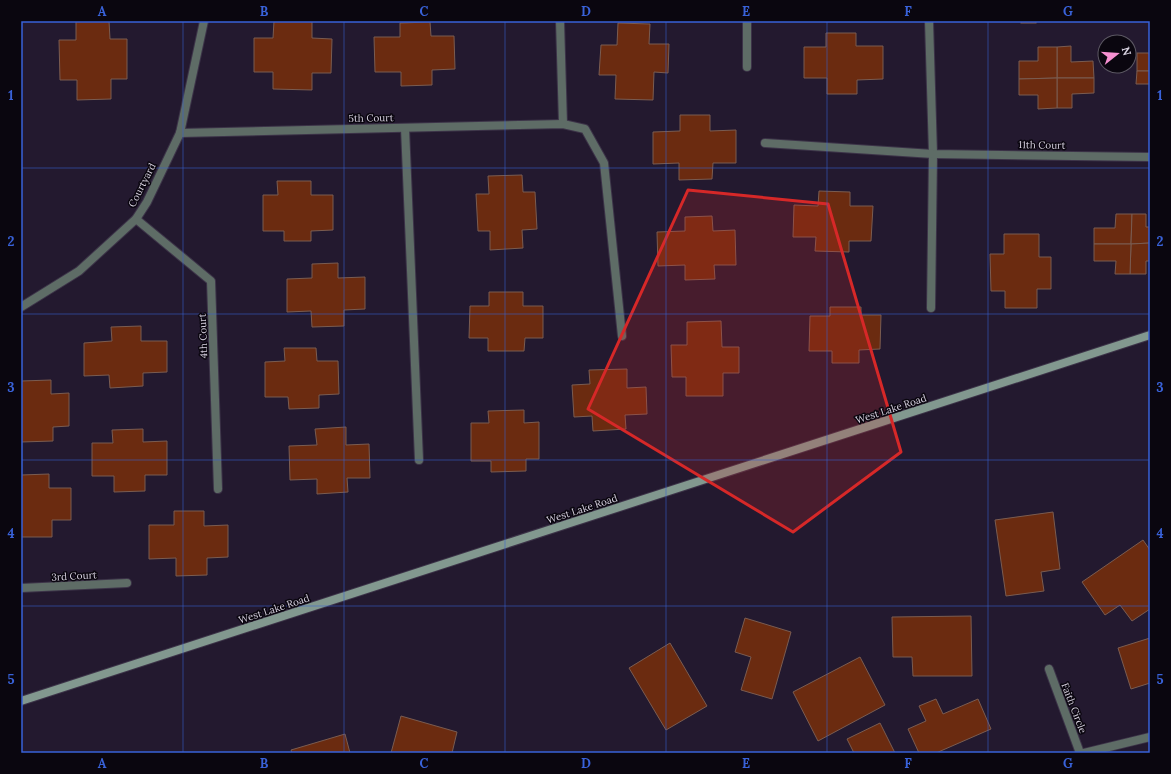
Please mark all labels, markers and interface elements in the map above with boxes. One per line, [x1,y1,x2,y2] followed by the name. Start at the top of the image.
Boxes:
[98,3,107,20] text: A
[260,3,269,20] text: B
[420,3,429,20] text: C
[581,3,591,20] text: D
[742,3,750,20] text: E
[904,3,912,20] text: F
[1063,3,1073,20] text: G
[1097,34,1137,74] north arrow
[1119,45,1135,58] text: N
[8,87,14,104] text: 1
[1157,87,1163,104] text: 1
[348,111,394,125] street label: 5th Court
[1018,138,1066,152] street label: 11th Court
[125,161,159,209] street label: Courtyard
[8,233,15,250] text: 2
[1157,233,1164,250] text: 2
[196,313,210,359] street label: 4th Court
[7,379,15,396] text: 3
[1156,379,1164,396] text: 3
[854,391,928,427] street label: West Lake Road
[545,491,619,527] street label: West Lake Road
[7,525,15,542] text: 4
[1156,525,1164,542] text: 4
[51,568,97,584] street label: 3rd Court
[237,591,311,627] street label: West Lake Road
[7,671,15,688] text: 5
[1156,671,1164,688] text: 5
[1058,681,1090,736] street label: Faith Circle
[98,755,107,772] text: A
[260,755,269,772] text: B
[420,755,429,772] text: C
[581,755,591,772] text: D
[742,755,750,772] text: E
[904,755,912,772] text: F
[1063,755,1073,772] text: G

